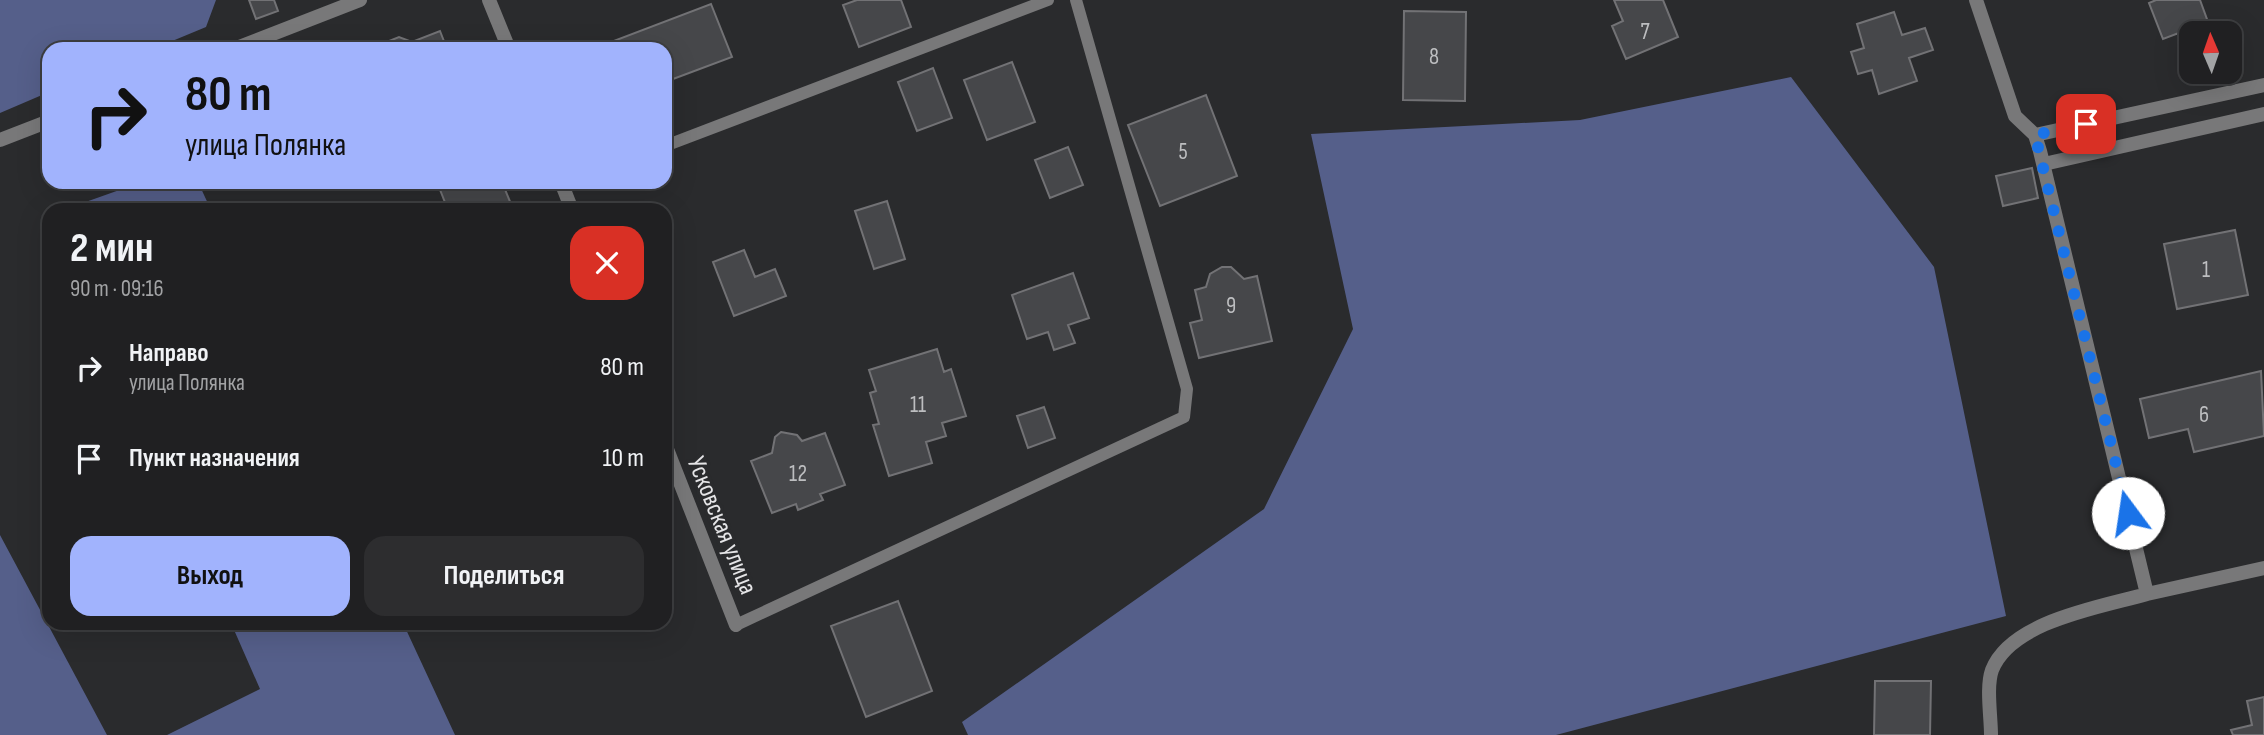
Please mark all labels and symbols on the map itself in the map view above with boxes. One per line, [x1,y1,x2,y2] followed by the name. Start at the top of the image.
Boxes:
[1640,18,1650,46] house number: 7
[2179,21,2242,84] north arrow
[1429,43,1439,71] house number: 8
[2056,94,2116,154] pin
[1178,138,1188,166] house number: 5
[2202,256,2210,284] house number: 1
[1226,292,1236,320] house number: 9
[910,391,926,419] house number: 11
[2199,401,2209,429] house number: 6
[680,452,763,599] street label: Усковская улица
[789,460,807,488] house number: 12
[2091,476,2165,550] position arrow

